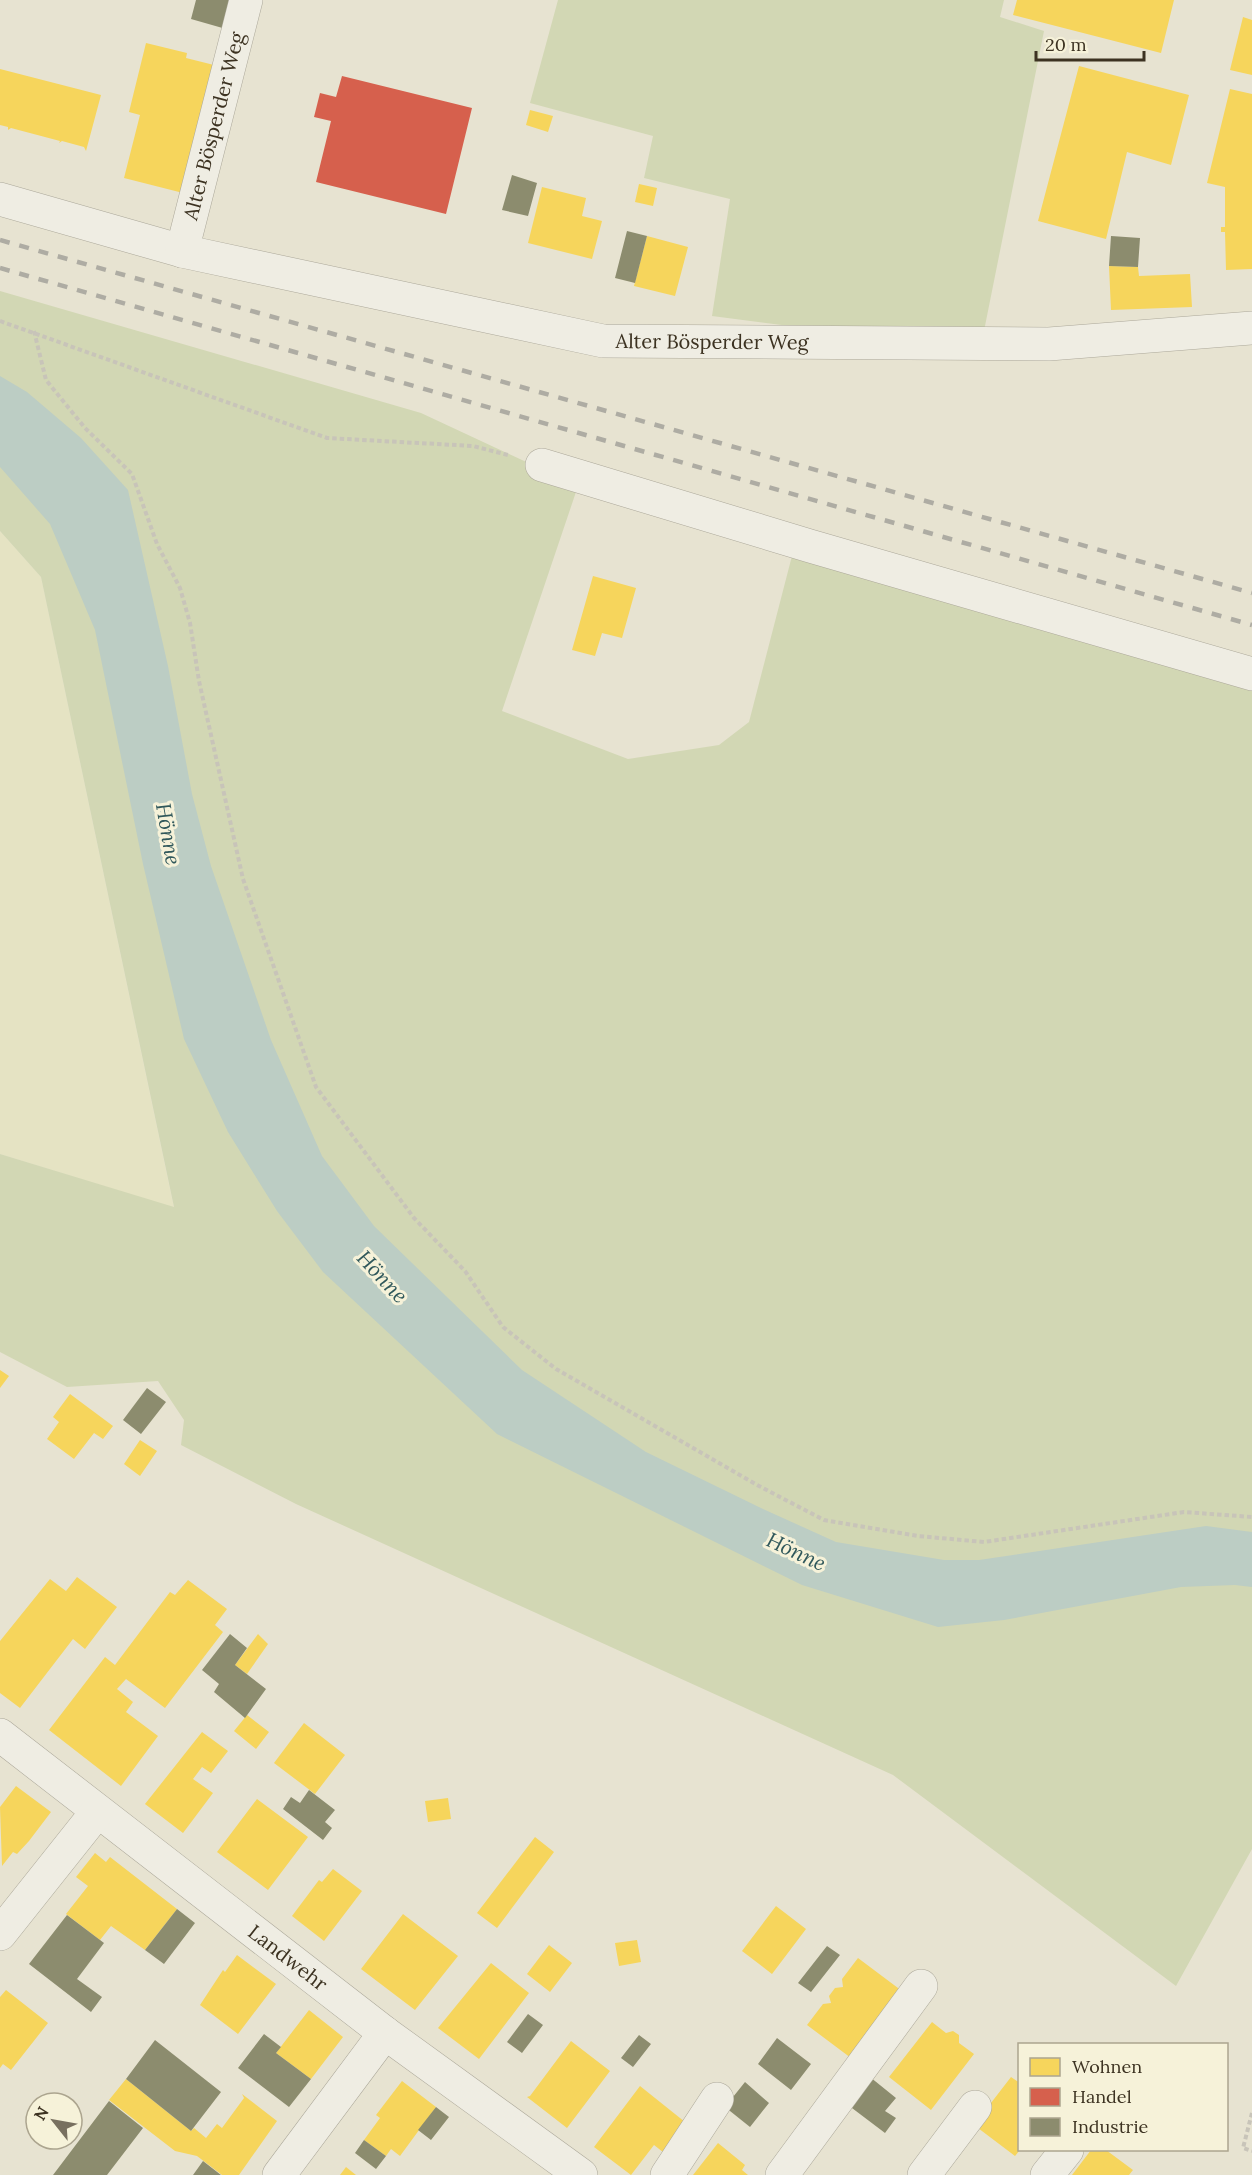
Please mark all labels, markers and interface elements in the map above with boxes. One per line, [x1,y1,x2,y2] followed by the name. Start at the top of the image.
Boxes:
[1036,24,1144,62] scale bar
[177,28,250,223] street label: Alter Bösperder Weg
[1045,33,1087,56] text: 20 m
[615,328,810,354] street label: Alter Bösperder Weg
[150,801,187,867] water label: Hönne
[351,1245,414,1309] water label: Hönne
[762,1526,830,1577] water label: Hönne
[243,1919,333,1996] street label: Landwehr
[1018,2043,1228,2151] legend
[1072,2055,1142,2078] text: Wohnen
[1072,2085,1132,2108] text: Handel
[24,2091,84,2151] north arrow
[29,2103,53,2124] text: N
[1072,2115,1148,2138] text: Industrie

